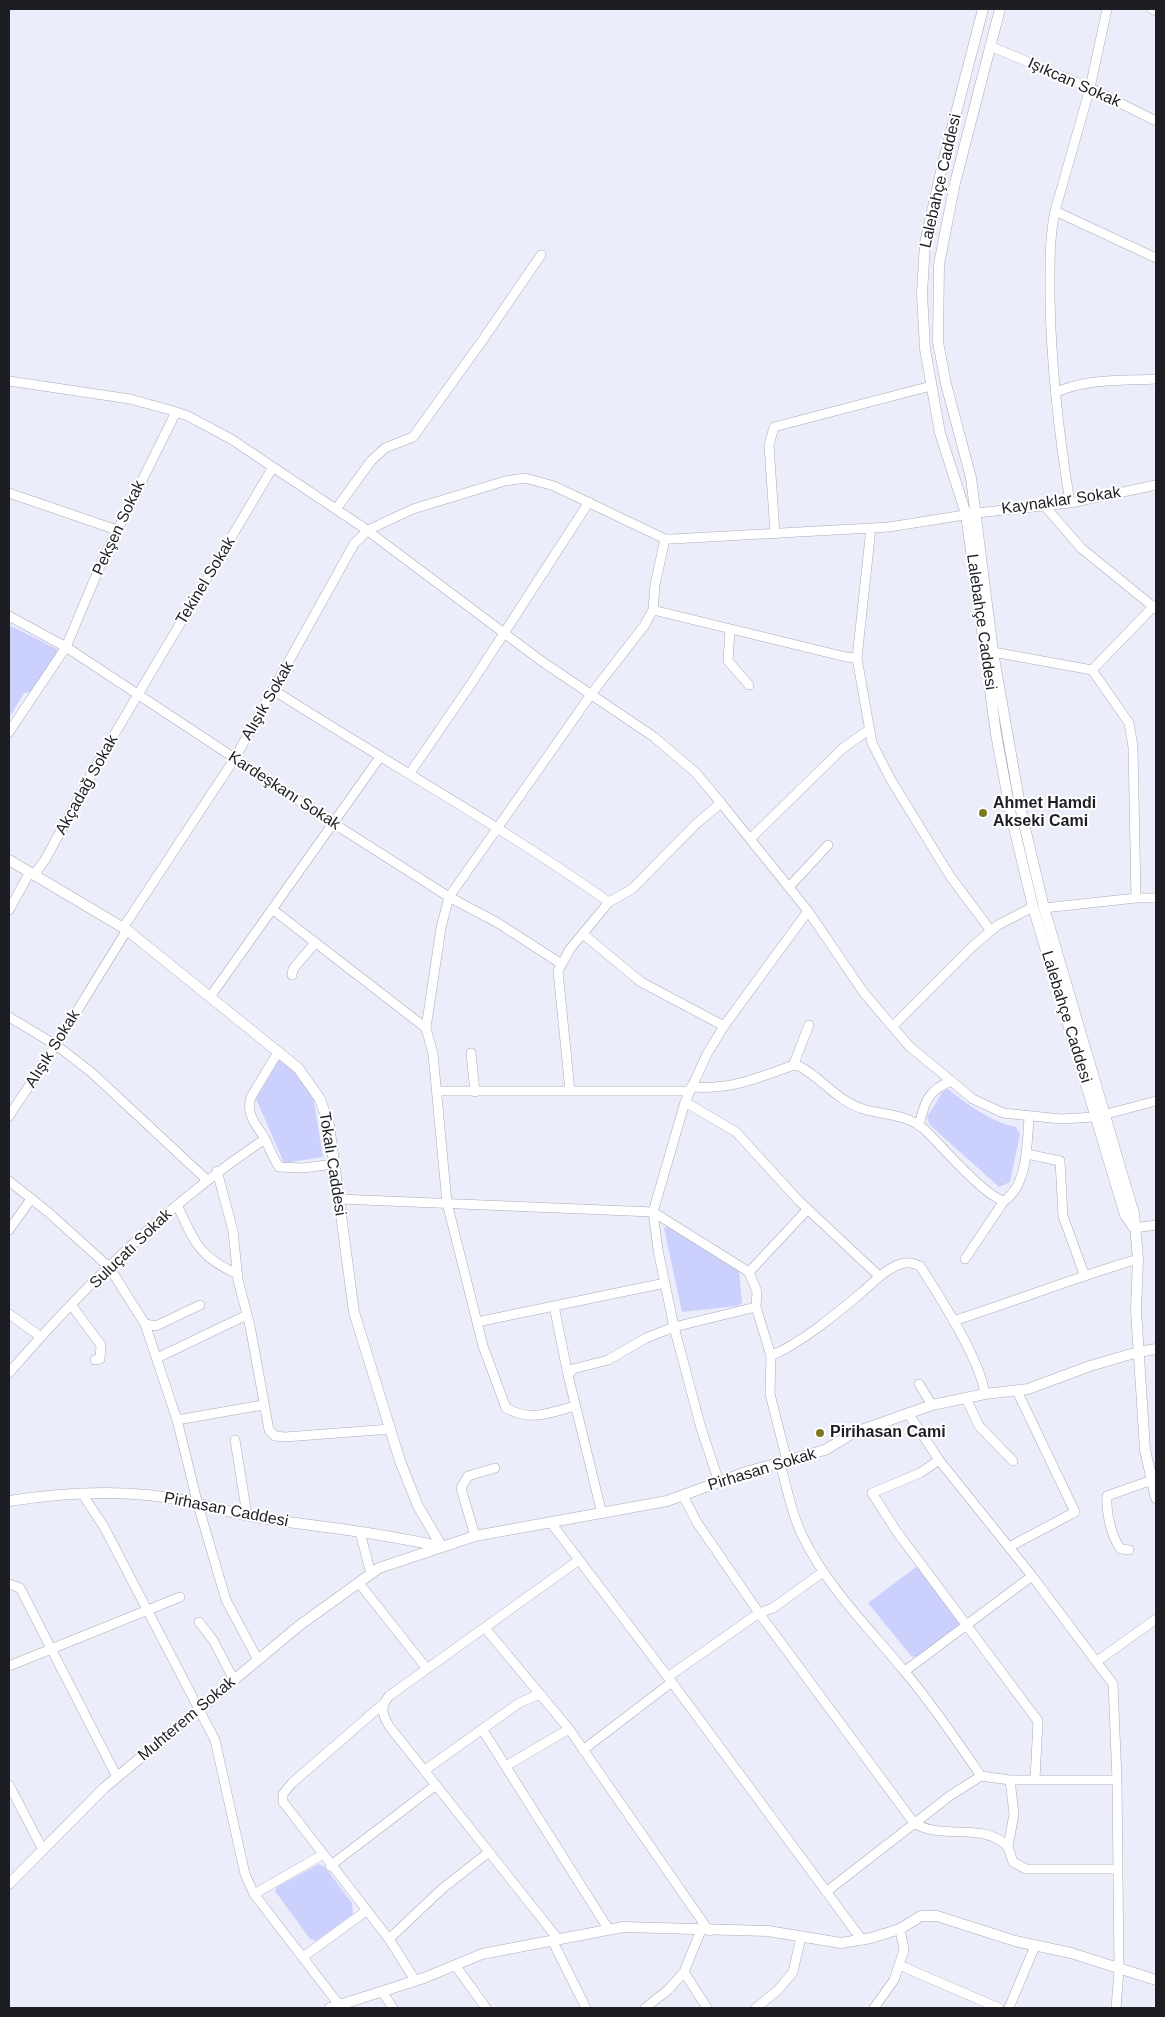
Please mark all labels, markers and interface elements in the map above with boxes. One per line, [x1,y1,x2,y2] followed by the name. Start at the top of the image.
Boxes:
[1025,54,1123,112] street label: Işıkcan Sokak
[916,112,966,250] street label: Lalebahçe Caddesi
[89,478,149,578] street label: Pekşen Sokak
[1000,483,1122,519] street label: Kaynaklar Sokak
[172,534,240,628] street label: Tekinel Sokak
[962,553,1000,691] street label: Lalebahçe Caddesi
[238,658,298,744] street label: Alışık Sokak
[52,732,122,838] street label: Akçadağ Sokak
[224,748,344,834] street label: Kardeşkanı Sokak
[993,794,1096,832] place label: Ahmet Hamdi Akseki Cami
[977,807,989,819] marker: Ahmet Hamdi Akseki Cami
[1037,949,1095,1085] street label: Lalebahçe Caddesi
[22,1007,84,1091] street label: Alışık Sokak
[314,1111,350,1217] street label: Tokalı Caddesi
[86,1205,176,1293] street label: Suluçatı Sokak
[830,1423,946,1443] place label: Pirihasan Cami
[814,1427,826,1439] marker: Pirihasan Cami
[706,1444,818,1496] street label: Pirhasan Sokak
[162,1489,290,1531] street label: Pirhasan Caddesi
[135,1673,239,1765] street label: Muhterem Sokak

